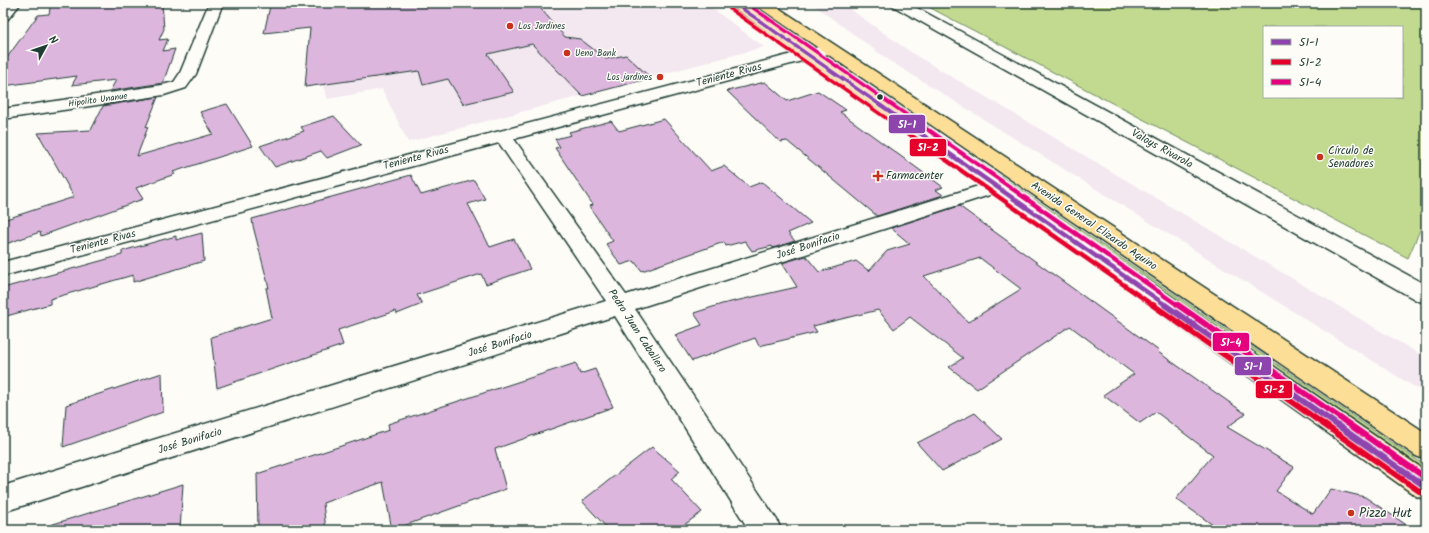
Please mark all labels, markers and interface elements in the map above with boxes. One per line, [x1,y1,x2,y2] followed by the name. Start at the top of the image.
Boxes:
[518,19,565,34] place label: Los Jardines
[505,21,515,31] marker: Los Jardines
[26,26,66,66] north arrow
[1263,26,1403,98] legend
[44,32,62,49] text: N
[1299,33,1319,52] text: 51-1
[575,46,617,61] place label: Ueno Bank
[562,48,572,58] marker: Ueno Bank
[1299,53,1322,72] text: 51-2
[694,58,764,92] street label: Teniente Rivas
[607,70,652,85] place label: Los jardines
[655,72,665,82] marker: Los jardines
[1299,73,1322,92] text: 51-4
[67,88,129,112] street label: Hipolito Unanue
[875,92,885,102] unlabelled marker
[888,114,926,134] line badge: 51-1
[897,116,917,134] text: 51-1
[1128,125,1196,173] street label: Valoys Rivarola
[909,138,947,157] line badge: 51-2
[916,139,939,157] text: 51-2
[381,141,451,175] street label: Teniente Rivas
[1328,142,1374,173] place label: Círculo de Senadores
[1315,152,1325,162] marker: Círculo de Senadores
[886,167,944,185] place label: Farmacenter
[873,171,883,181] marker: Farmacenter
[1027,177,1161,275] street label: Avenida General Elizardo Aquino
[68,225,138,259] street label: Teniente Rivas
[774,227,842,265] street label: José Bonifacio
[603,285,671,377] street label: Pedro Juan Caballero
[466,326,534,362] street label: José Bonifacio
[1212,332,1250,352] line badge: 51-4
[1220,334,1241,352] text: 51-4
[1234,356,1272,376] line badge: 51-1
[1243,358,1263,376] text: 51-1
[1255,380,1293,399] line badge: 51-2
[1262,381,1285,399] text: 51-2
[156,423,224,459] street label: José Bonifacio
[1359,503,1413,524] place label: Pizza Hut
[1346,508,1356,518] marker: Pizza Hut

